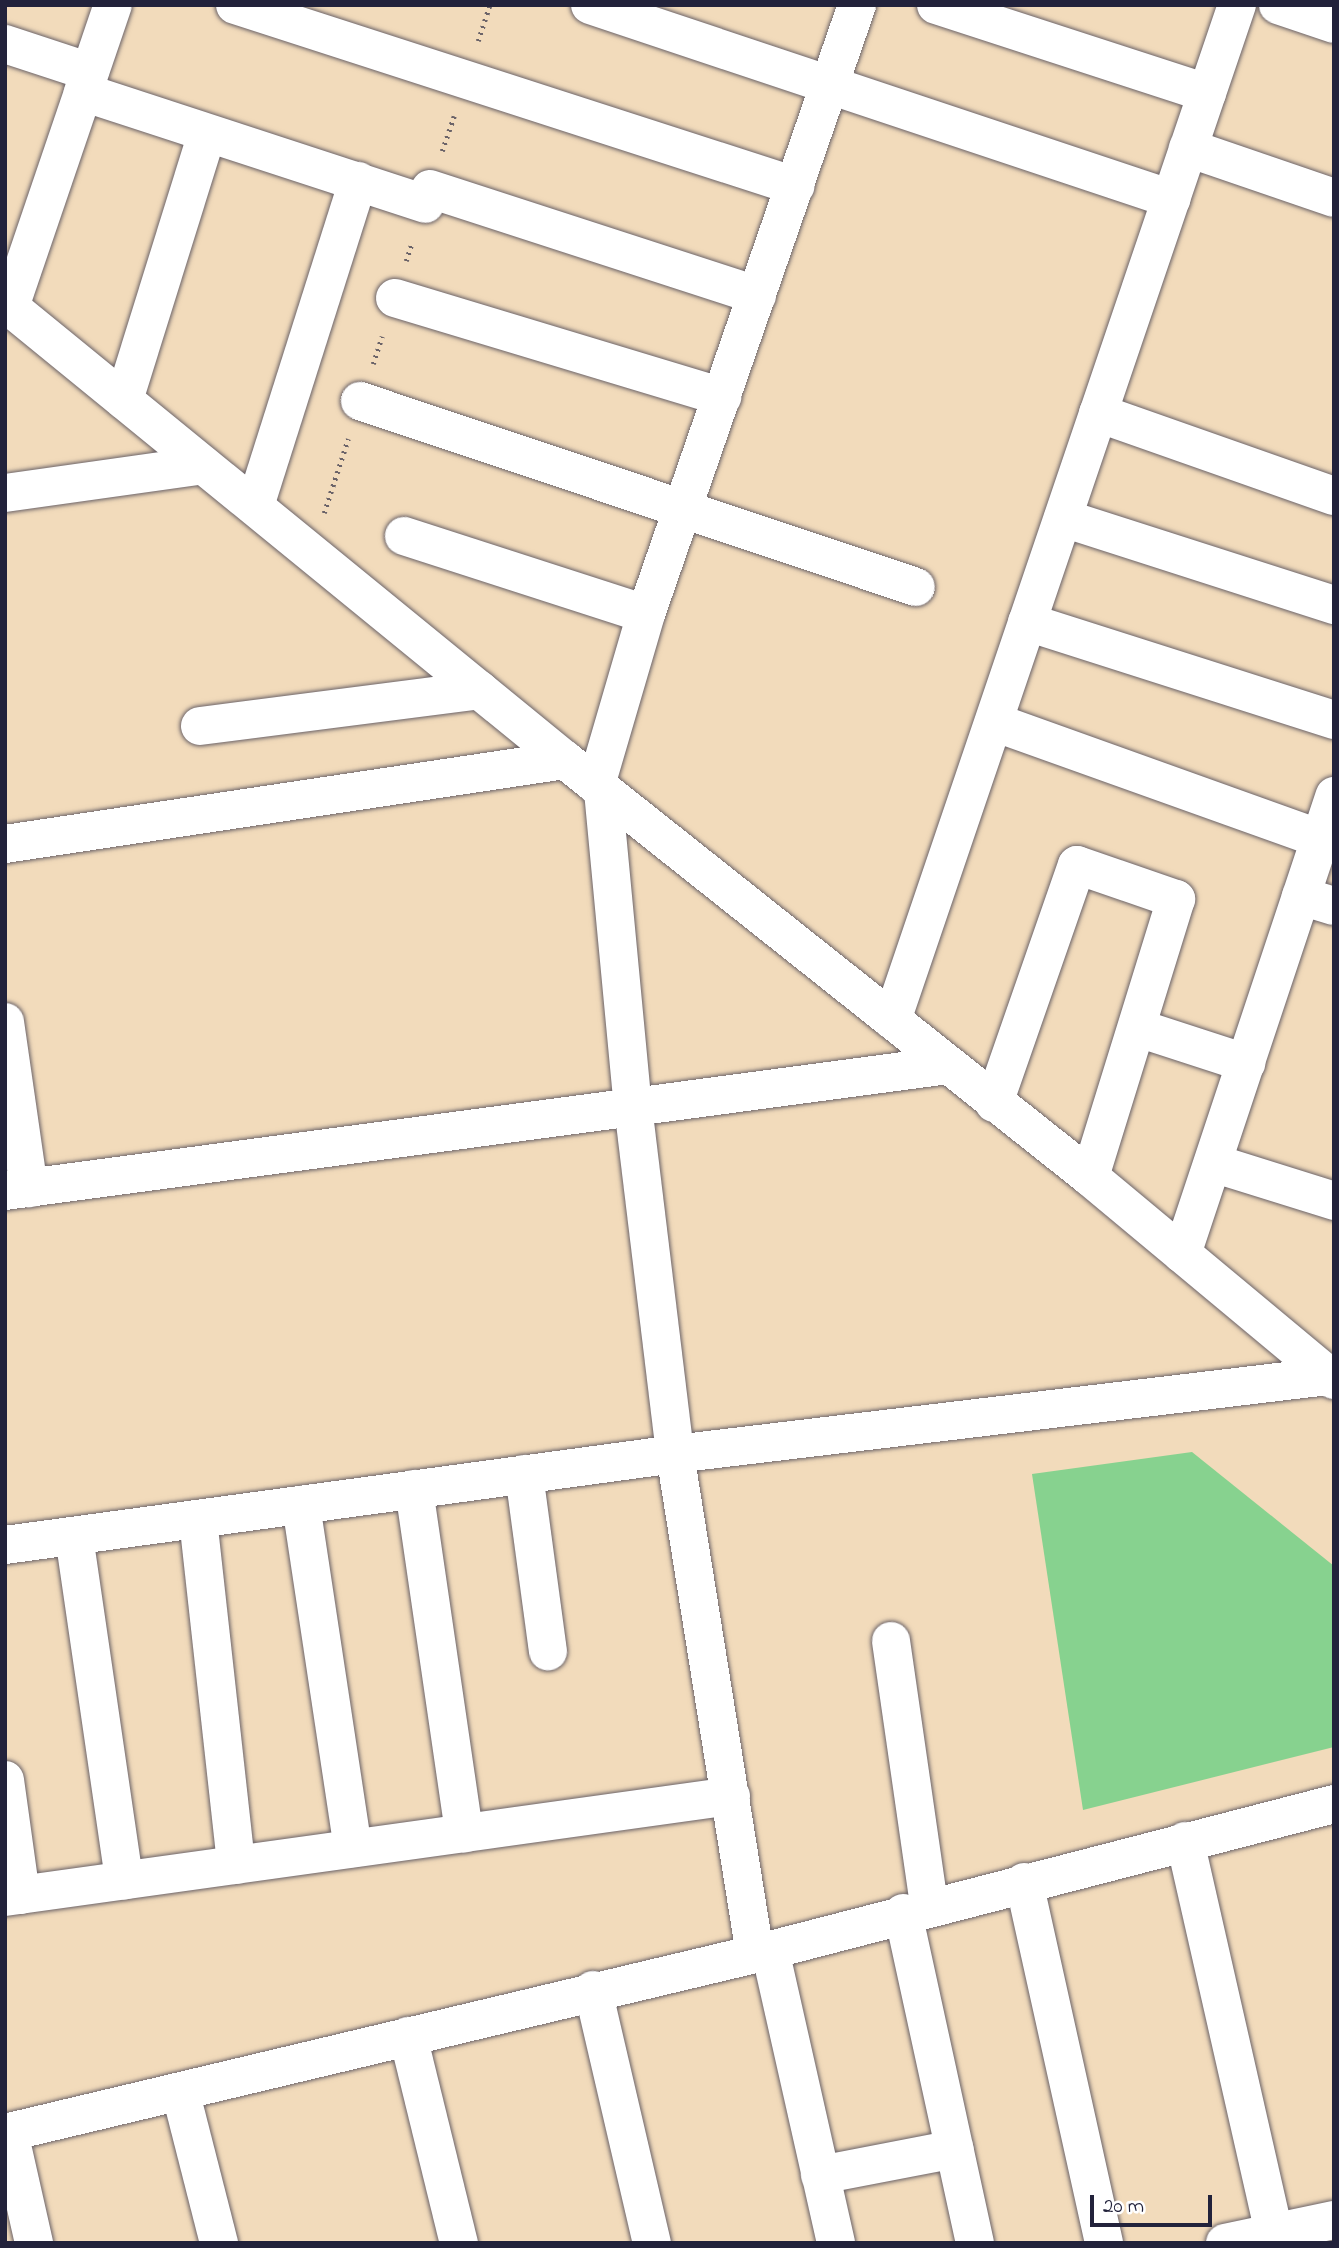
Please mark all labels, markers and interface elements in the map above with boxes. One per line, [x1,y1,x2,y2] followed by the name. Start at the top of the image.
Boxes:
[1094,2182,1216,2226] scale bar
[1103,2192,1144,2222] text: 20 m

